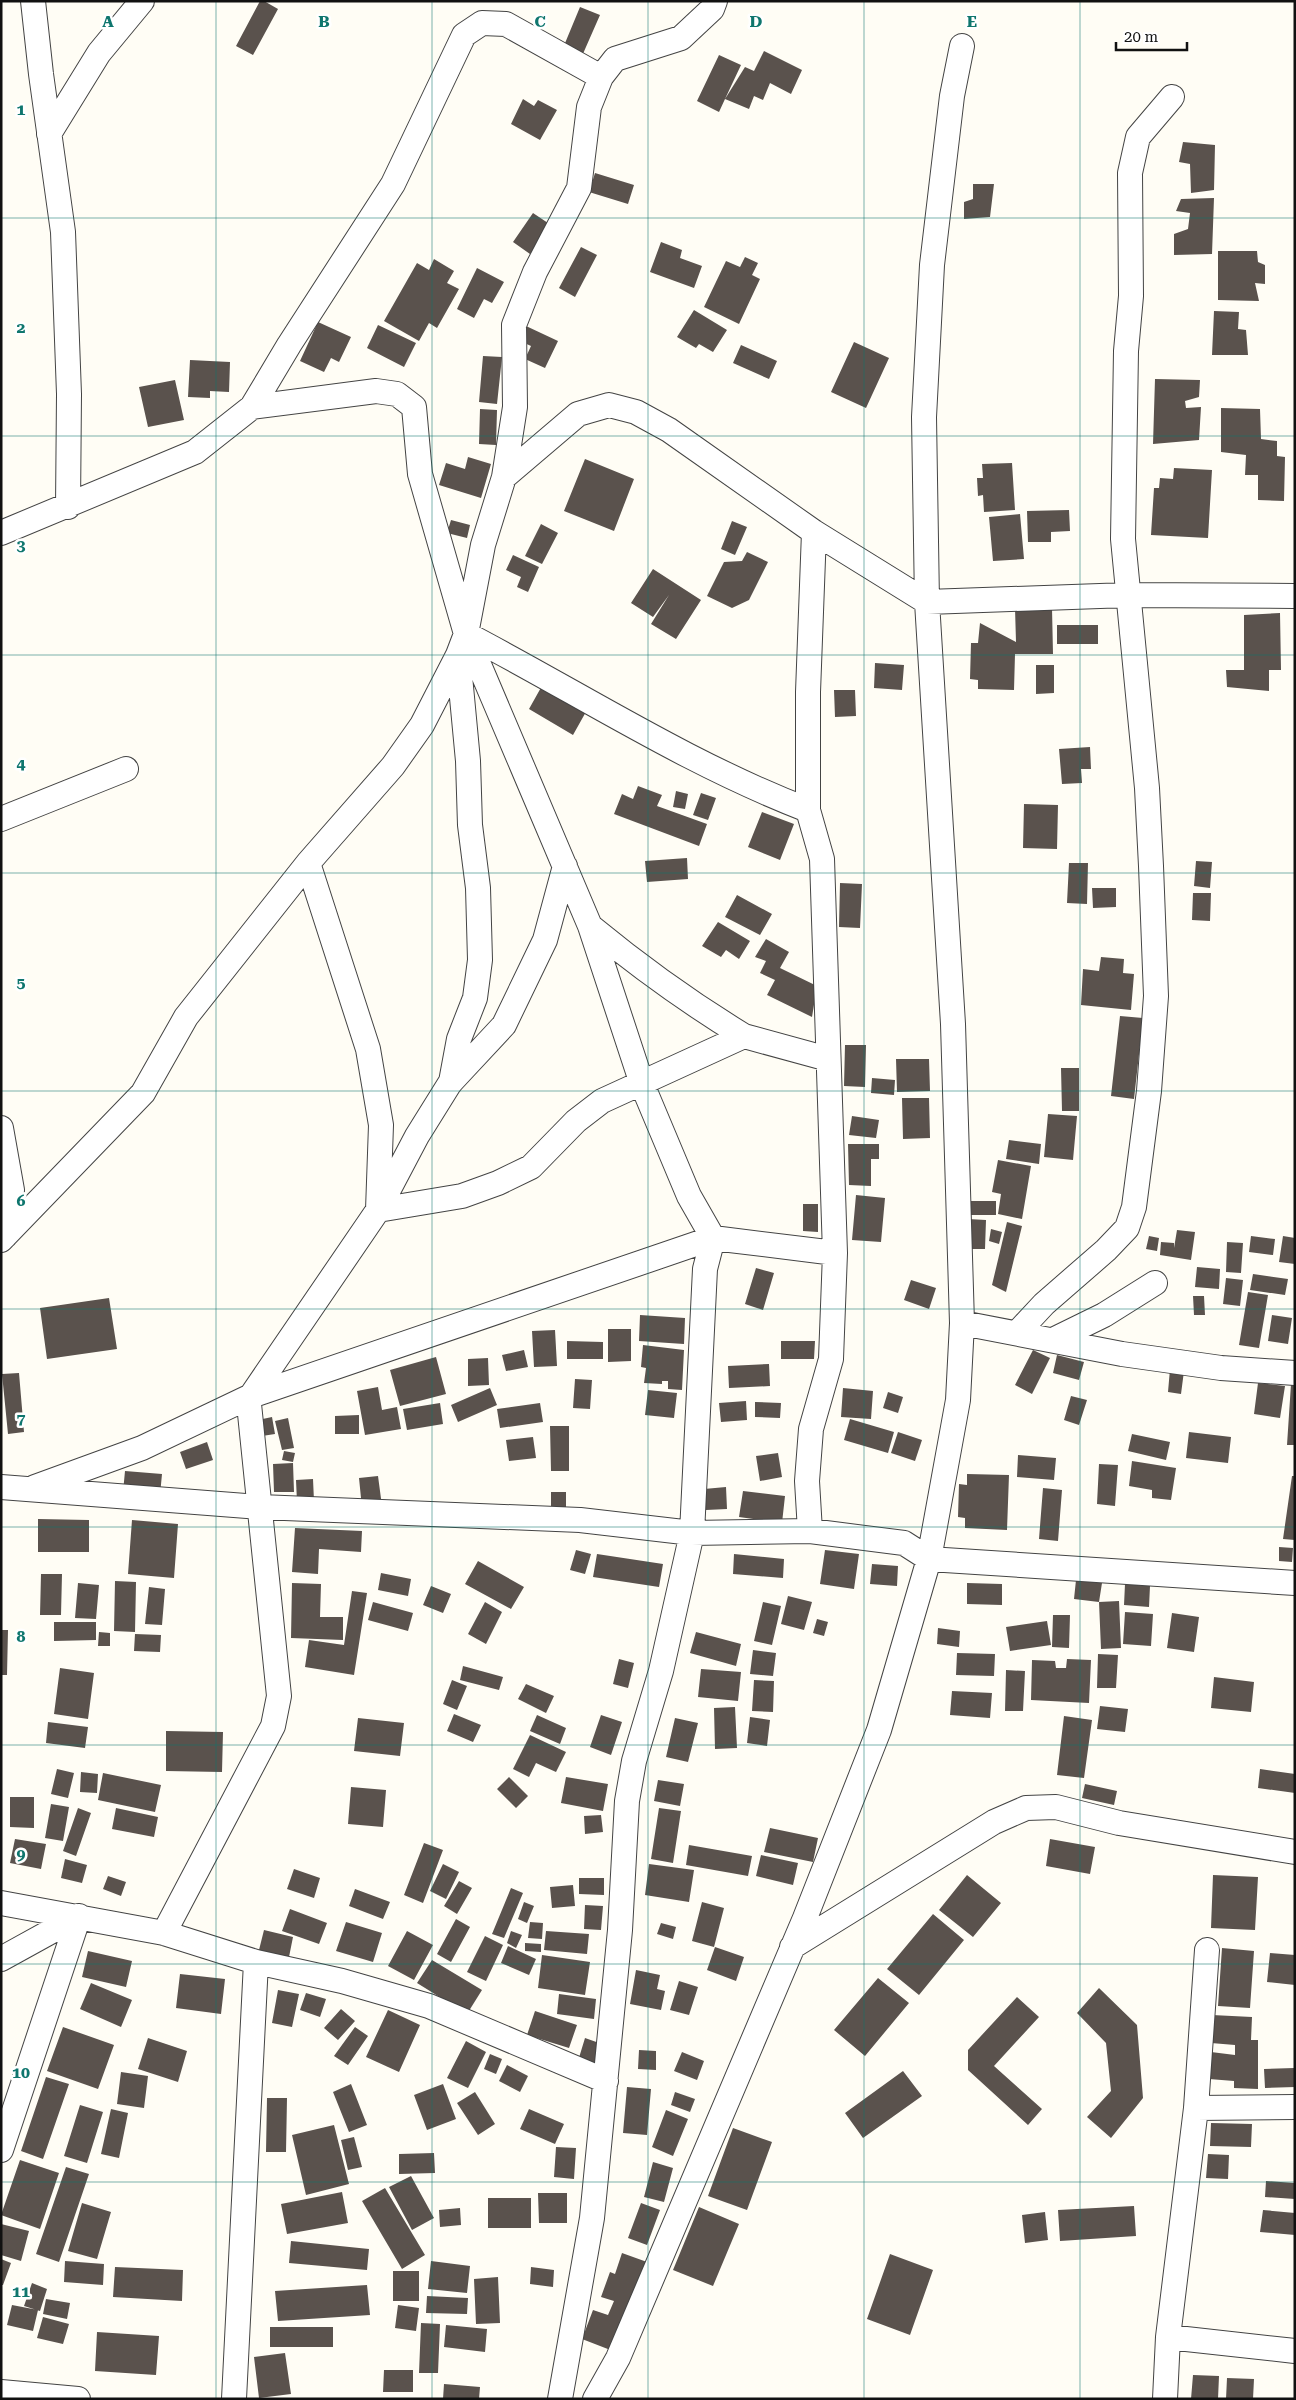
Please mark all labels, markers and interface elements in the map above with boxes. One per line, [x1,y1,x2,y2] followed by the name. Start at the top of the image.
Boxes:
[102,12,114,31] text: A
[318,12,330,31] text: B
[534,12,546,31] text: C
[750,12,763,31] text: D
[967,12,977,31] text: E
[1116,20,1187,52] scale bar
[1124,28,1159,46] text: 20 m
[17,100,26,119] text: 1
[17,318,26,337] text: 2
[17,536,26,555] text: 3
[17,754,26,773] text: 4
[17,973,26,992] text: 5
[17,1191,26,1210] text: 6
[17,1409,26,1428] text: 7
[17,1627,26,1646] text: 8
[17,1845,26,1864] text: 9
[12,2063,30,2082] text: 10
[12,2282,30,2301] text: 11

